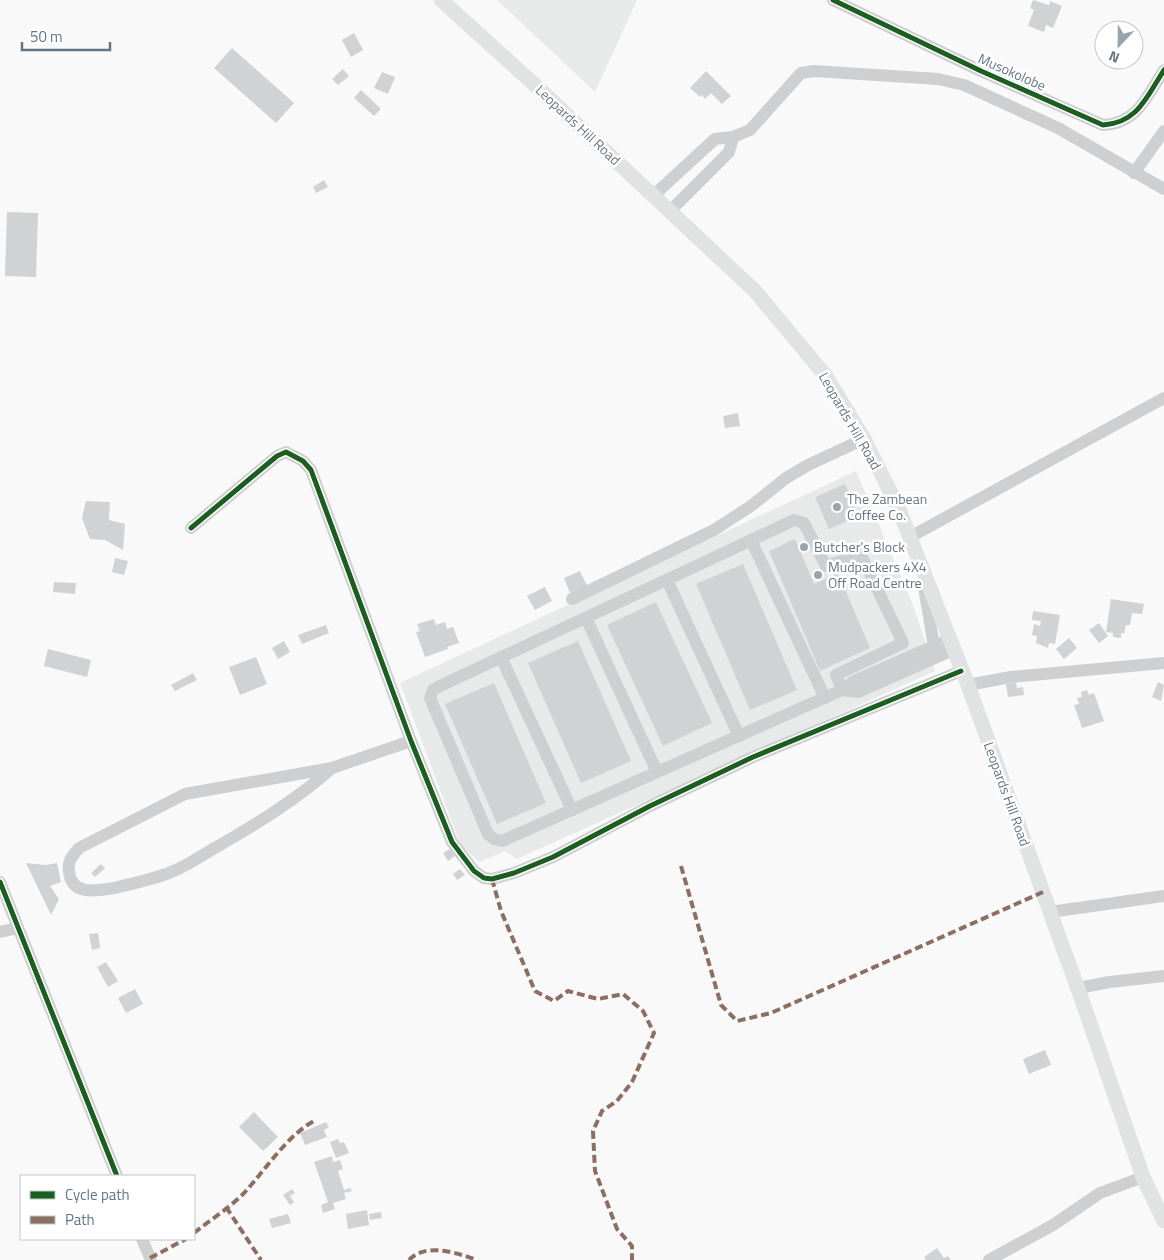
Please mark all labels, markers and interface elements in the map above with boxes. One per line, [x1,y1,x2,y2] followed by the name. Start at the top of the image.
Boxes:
[22,20,110,52] scale bar
[1094,20,1144,70] north arrow
[30,25,63,48] text: 50 m
[1106,46,1122,69] text: N
[975,47,1049,96] street label: Musokolobe
[531,80,626,170] street label: Leopards Hill Road
[814,368,887,473] street label: Leopards Hill Road
[847,488,927,525] place label: The Zambean Coffee Co.
[831,501,843,513] marker: The Zambean Coffee Co.
[814,536,905,557] place label: Butcher's Block
[798,541,810,553] marker: Butcher's Block
[828,556,927,593] place label: Mudpackers 4X4 Off Road Centre
[812,569,824,581] marker: Mudpackers 4X4 Off Road Centre
[979,739,1036,849] street label: Leopards Hill Road
[20,1175,195,1240] legend
[65,1183,130,1206] text: Cycle path
[65,1208,95,1231] text: Path

